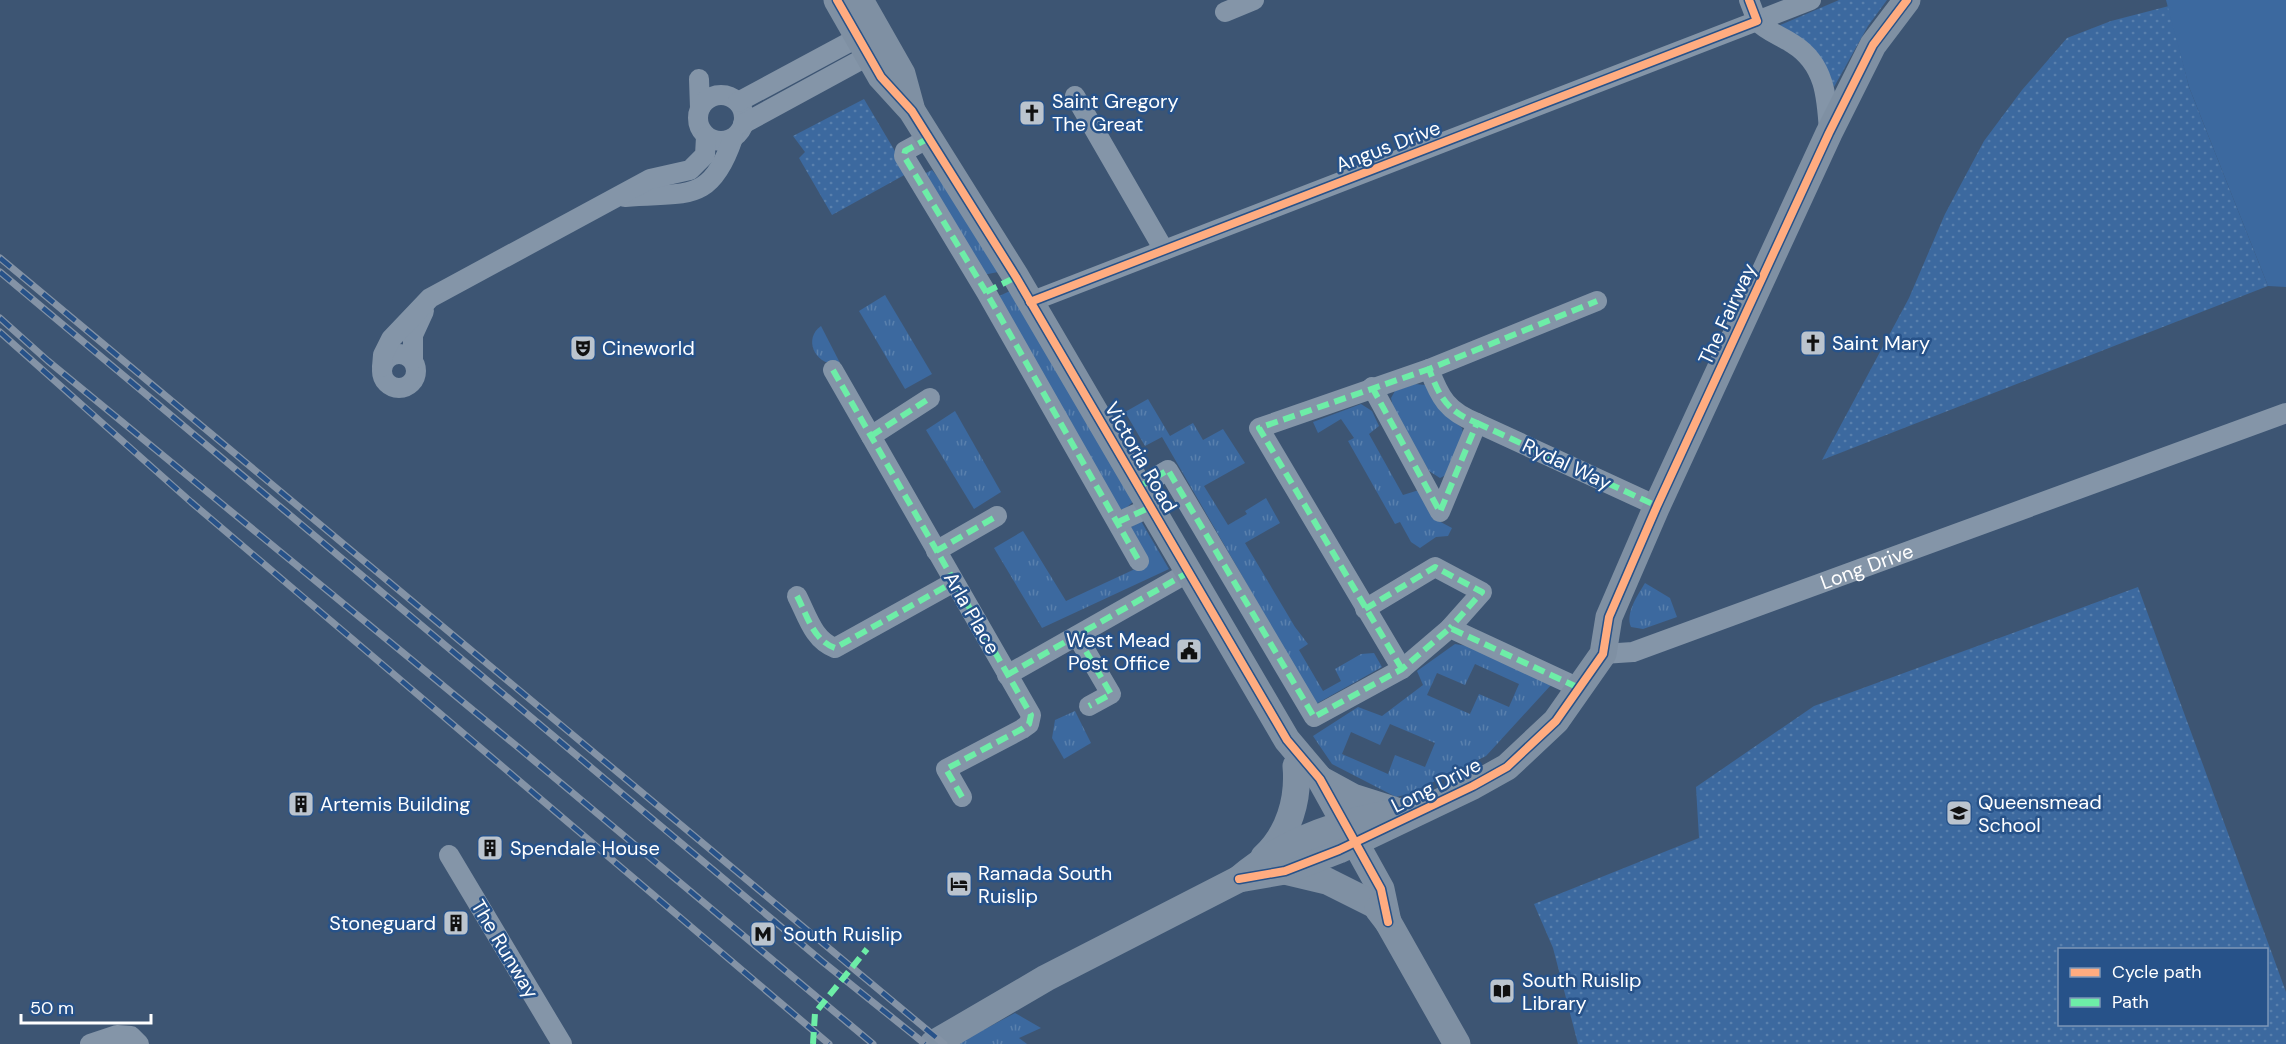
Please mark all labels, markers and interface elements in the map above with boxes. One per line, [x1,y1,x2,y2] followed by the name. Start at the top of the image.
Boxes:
[1052,88,1179,137] place label: Saint Gregory The Great
[1017,98,1047,128] church icon: Saint Gregory The Great
[1332,114,1444,178] street label: Angus Drive
[1692,259,1762,369] street label: The Fairway
[1798,328,1828,358] church icon: Saint Mary
[1832,330,1930,356] place label: Saint Mary
[568,333,598,363] theatre icon: Cineworld
[602,335,695,361] place label: Cineworld
[1099,397,1183,517] street label: Victoria Road
[1518,432,1616,496] street label: Rydal Way
[1817,537,1917,595] street label: Long Drive
[938,567,1006,659] street label: Arla Place
[1066,627,1170,676] place label: West Mead Post Office
[1174,636,1204,666] public building icon: West Mead Post Office
[1387,751,1485,819] street label: Long Drive
[286,789,316,819] building icon: Artemis Building
[1978,789,2102,838] place label: Queensmead School
[320,791,470,817] place label: Artemis Building
[1944,798,1974,828] school or university icon: Queensmead School
[475,833,505,863] building icon: Spendale House
[510,835,660,861] place label: Spendale House
[978,860,1112,909] place label: Ramada South Ruislip
[944,869,974,899] hotel icon: Ramada South Ruislip
[465,895,545,1003] street label: The Runway
[441,908,471,938] building icon: Stoneguard
[329,910,436,936] place label: Stoneguard
[748,919,778,949] metro station icon: South Ruislip
[783,921,903,947] place label: South Ruislip
[2058,948,2268,1026] legend
[2112,960,2202,984] text: Cycle path
[1522,967,1642,1016] place label: South Ruislip Library
[1487,976,1517,1006] library icon: South Ruislip Library
[21,987,152,1025] scale bar
[2112,990,2149,1014] text: Path
[30,996,74,1020] text: 50 m

